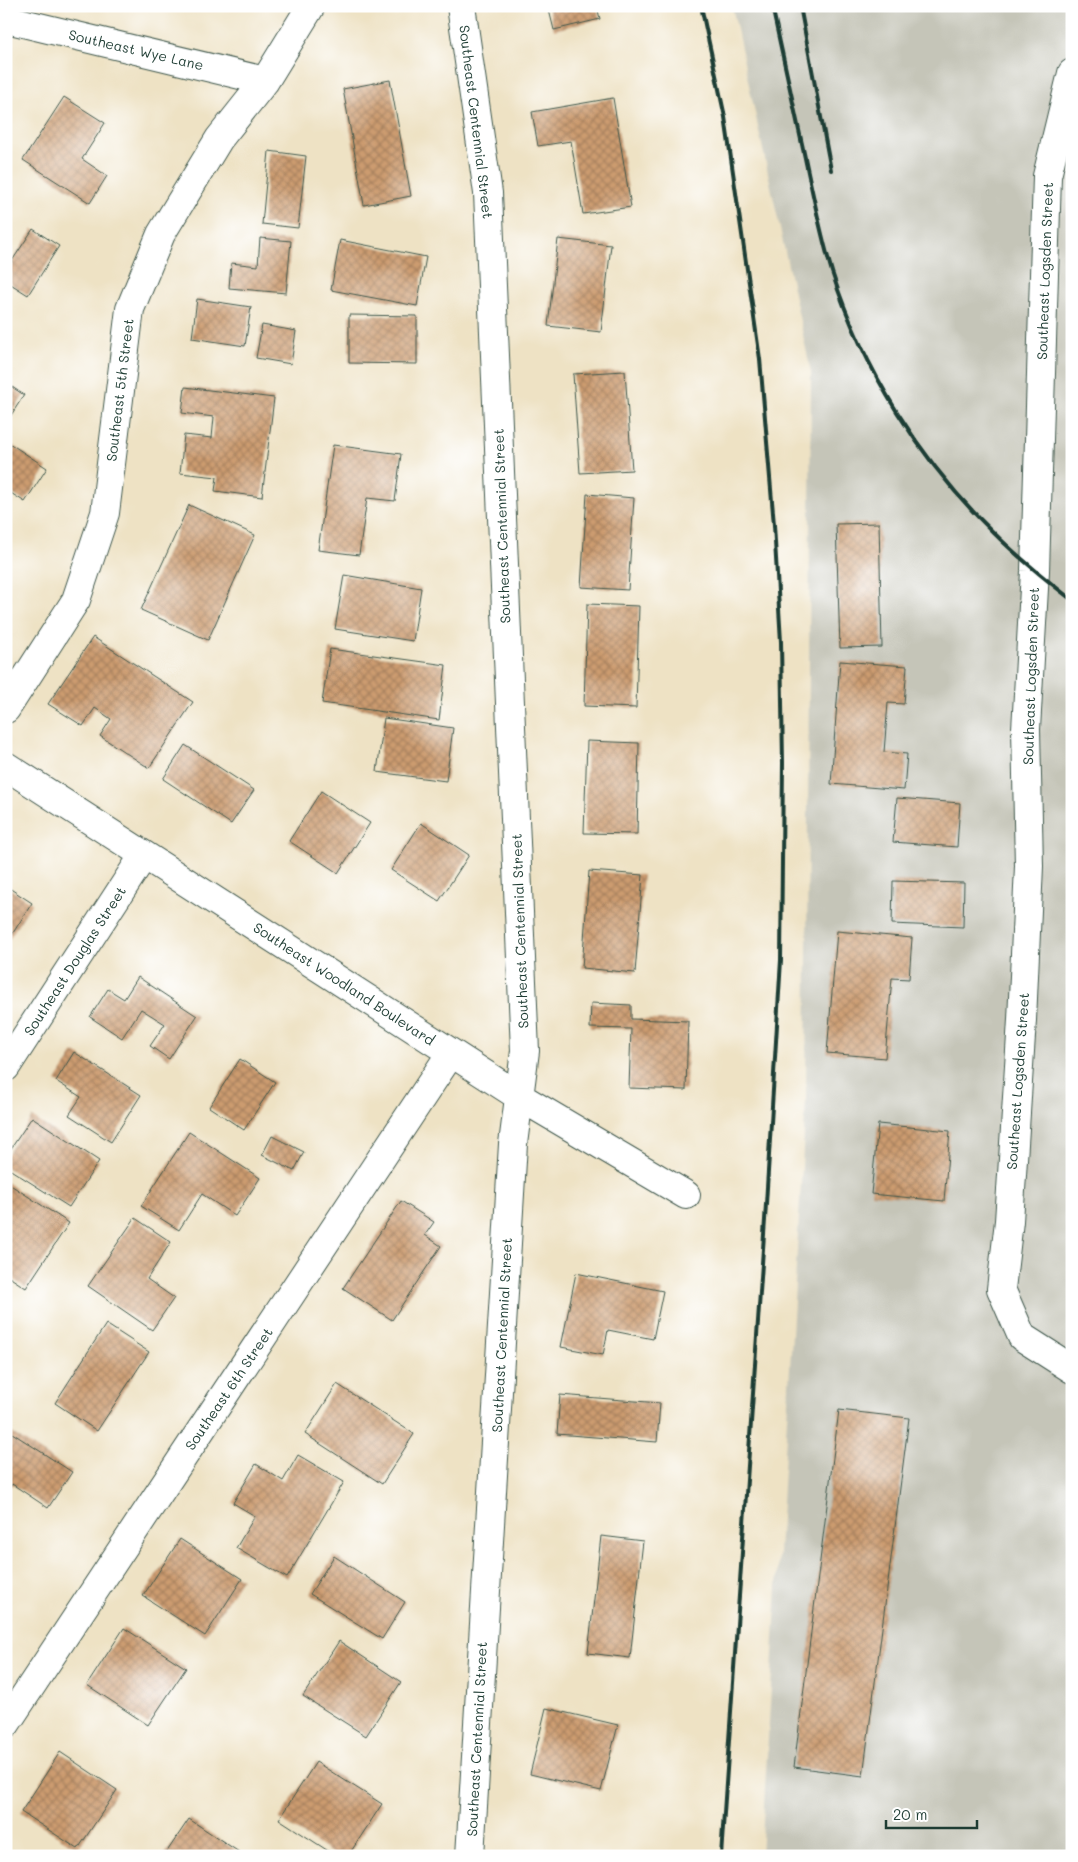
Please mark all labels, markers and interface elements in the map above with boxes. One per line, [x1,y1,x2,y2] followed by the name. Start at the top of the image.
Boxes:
[455,24,498,220] street label: Southeast Centennial Street
[67,25,205,74] street label: Southeast Wye Lane
[1032,182,1057,360] street label: Southeast Logsden Street
[101,317,138,463] street label: Southeast 5th Street
[489,428,514,624] street label: Southeast Centennial Street
[1018,587,1043,765] street label: Southeast Logsden Street
[507,833,532,1029] street label: Southeast Centennial Street
[19,882,130,1039] street label: Southeast Douglas Street
[250,918,439,1050] street label: Southeast Woodland Boulevard
[1002,992,1033,1170] street label: Southeast Logsden Street
[487,1237,516,1433] street label: Southeast Centennial Street
[180,1324,277,1454] street label: Southeast 6th Street
[462,1641,491,1837] street label: Southeast Centennial Street
[886,1797,977,1829] scale bar
[893,1804,927,1824] text: 20 m

